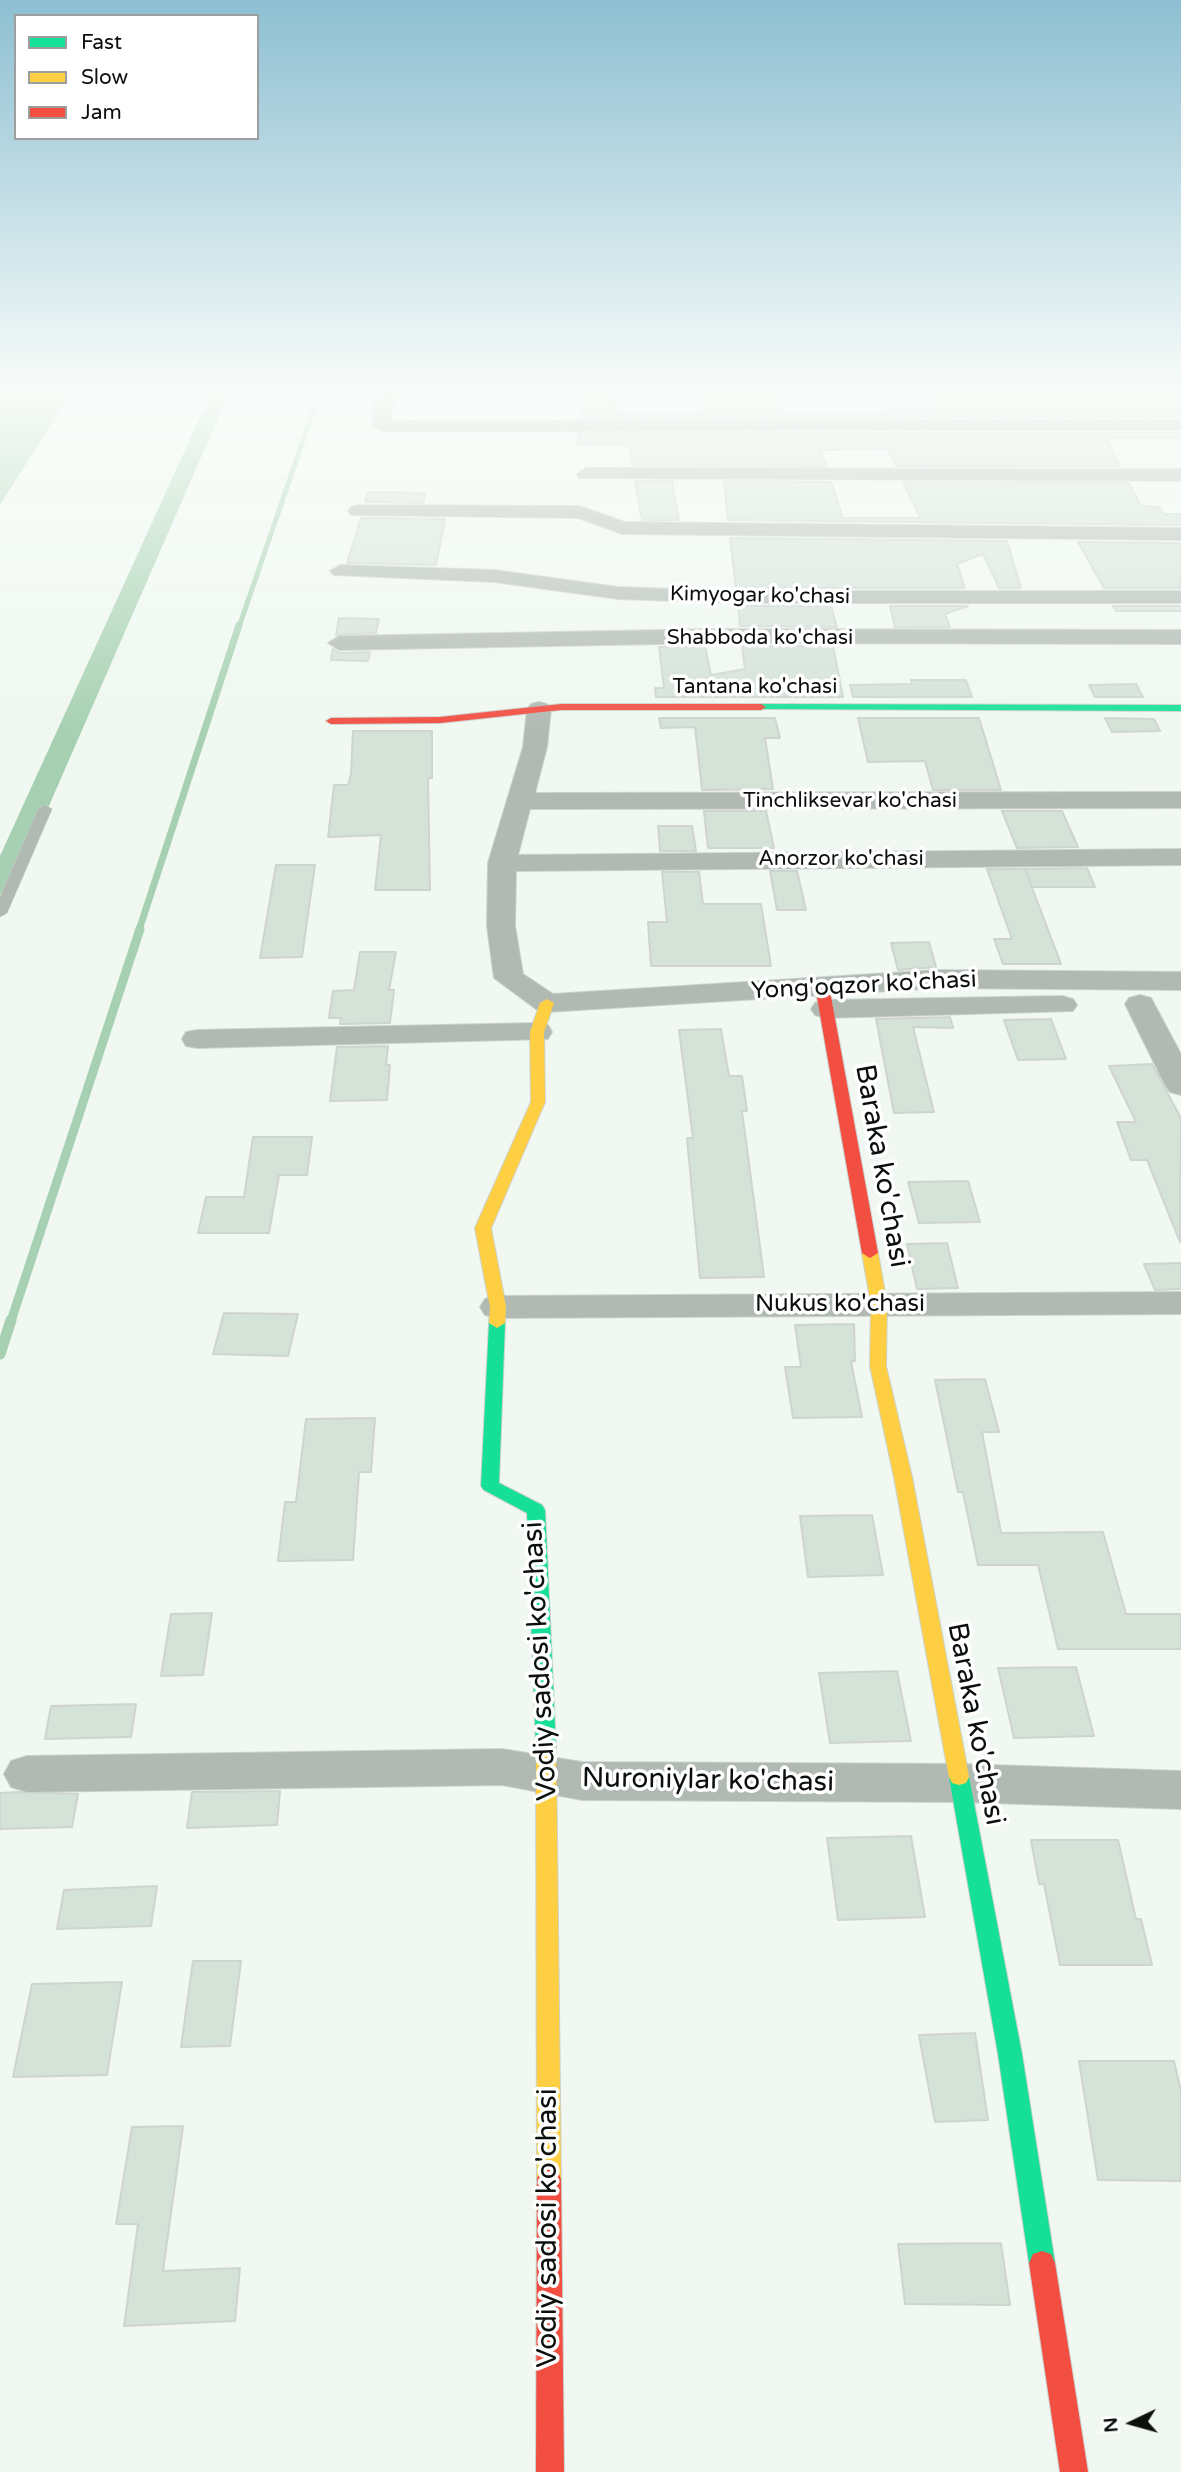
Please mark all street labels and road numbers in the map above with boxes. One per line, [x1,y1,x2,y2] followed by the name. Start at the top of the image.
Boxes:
[670,582,850,610] street label: Kimyogar ko'chasi
[667,625,853,651] street label: Shabboda ko'chasi
[673,674,837,700] street label: Tantana ko'chasi
[743,788,957,814] street label: Tinchliksevar ko'chasi
[758,846,924,872] street label: Anorzor ko'chasi
[751,966,977,1006] street label: Yong'oqzor ko'chasi
[847,1062,915,1270] street label: Baraka ko'chasi
[755,1291,925,1319] street label: Nukus ko'chasi
[517,1521,565,1801] street label: Vodiy sadosi ko'chasi
[939,1620,1011,1828] street label: Baraka ko'chasi
[582,1762,834,1800] street label: Nuroniylar ko'chasi
[532,2088,566,2368] street label: Vodiy sadosi ko'chasi

